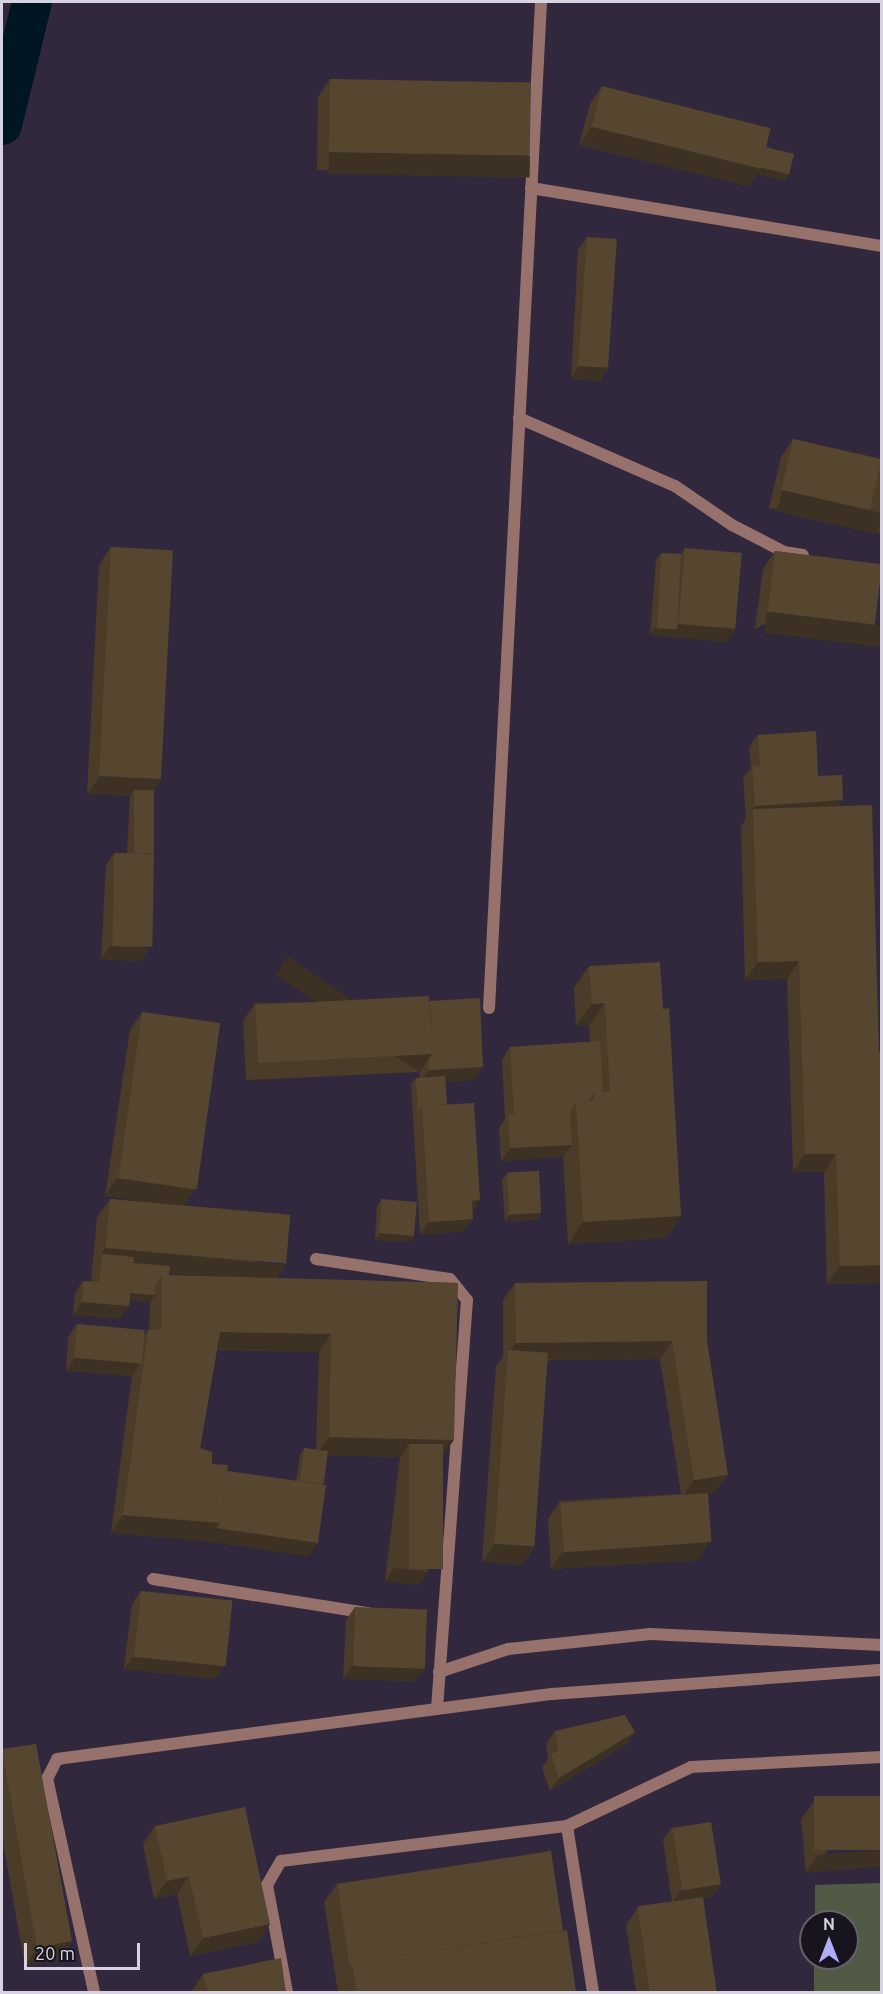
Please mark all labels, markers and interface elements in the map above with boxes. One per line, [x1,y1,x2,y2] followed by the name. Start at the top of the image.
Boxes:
[799,1910,859,1970] north arrow
[823,1915,835,1933] text: N
[27,1931,142,1969] scale bar
[35,1943,75,1963] text: 20 m

